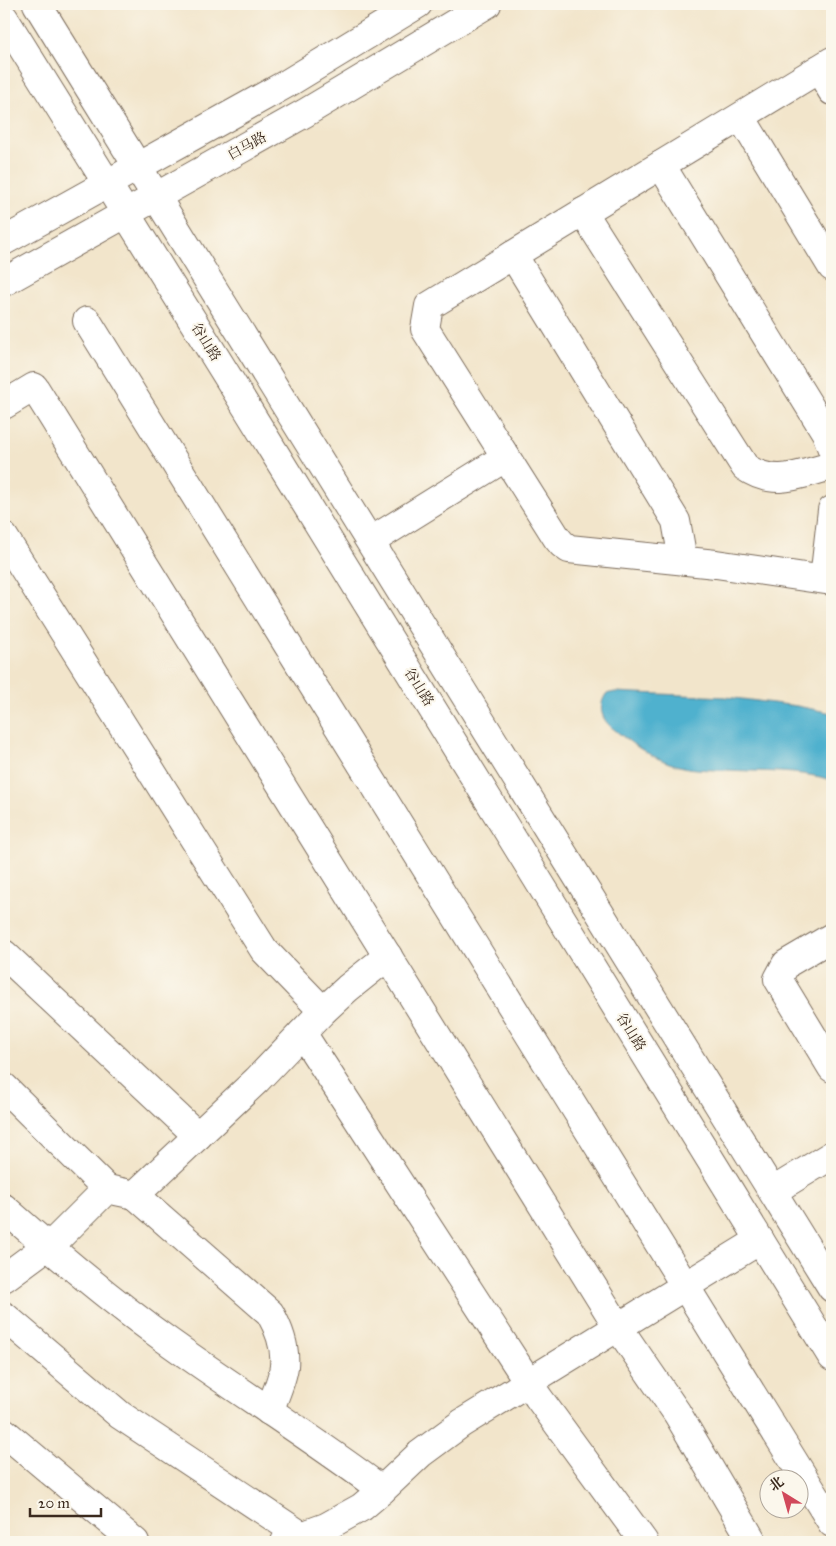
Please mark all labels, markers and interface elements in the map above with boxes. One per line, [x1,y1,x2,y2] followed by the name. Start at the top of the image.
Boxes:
[225,128,269,164] street label: 白马路
[188,320,224,364] street label: 谷山路
[401,665,437,709] street label: 谷山路
[613,1010,649,1054] street label: 谷山路
[758,1468,808,1518] north arrow
[766,1473,787,1495] text: 北
[30,1486,101,1518] scale bar
[38,1494,70,1512] text: 20 m

